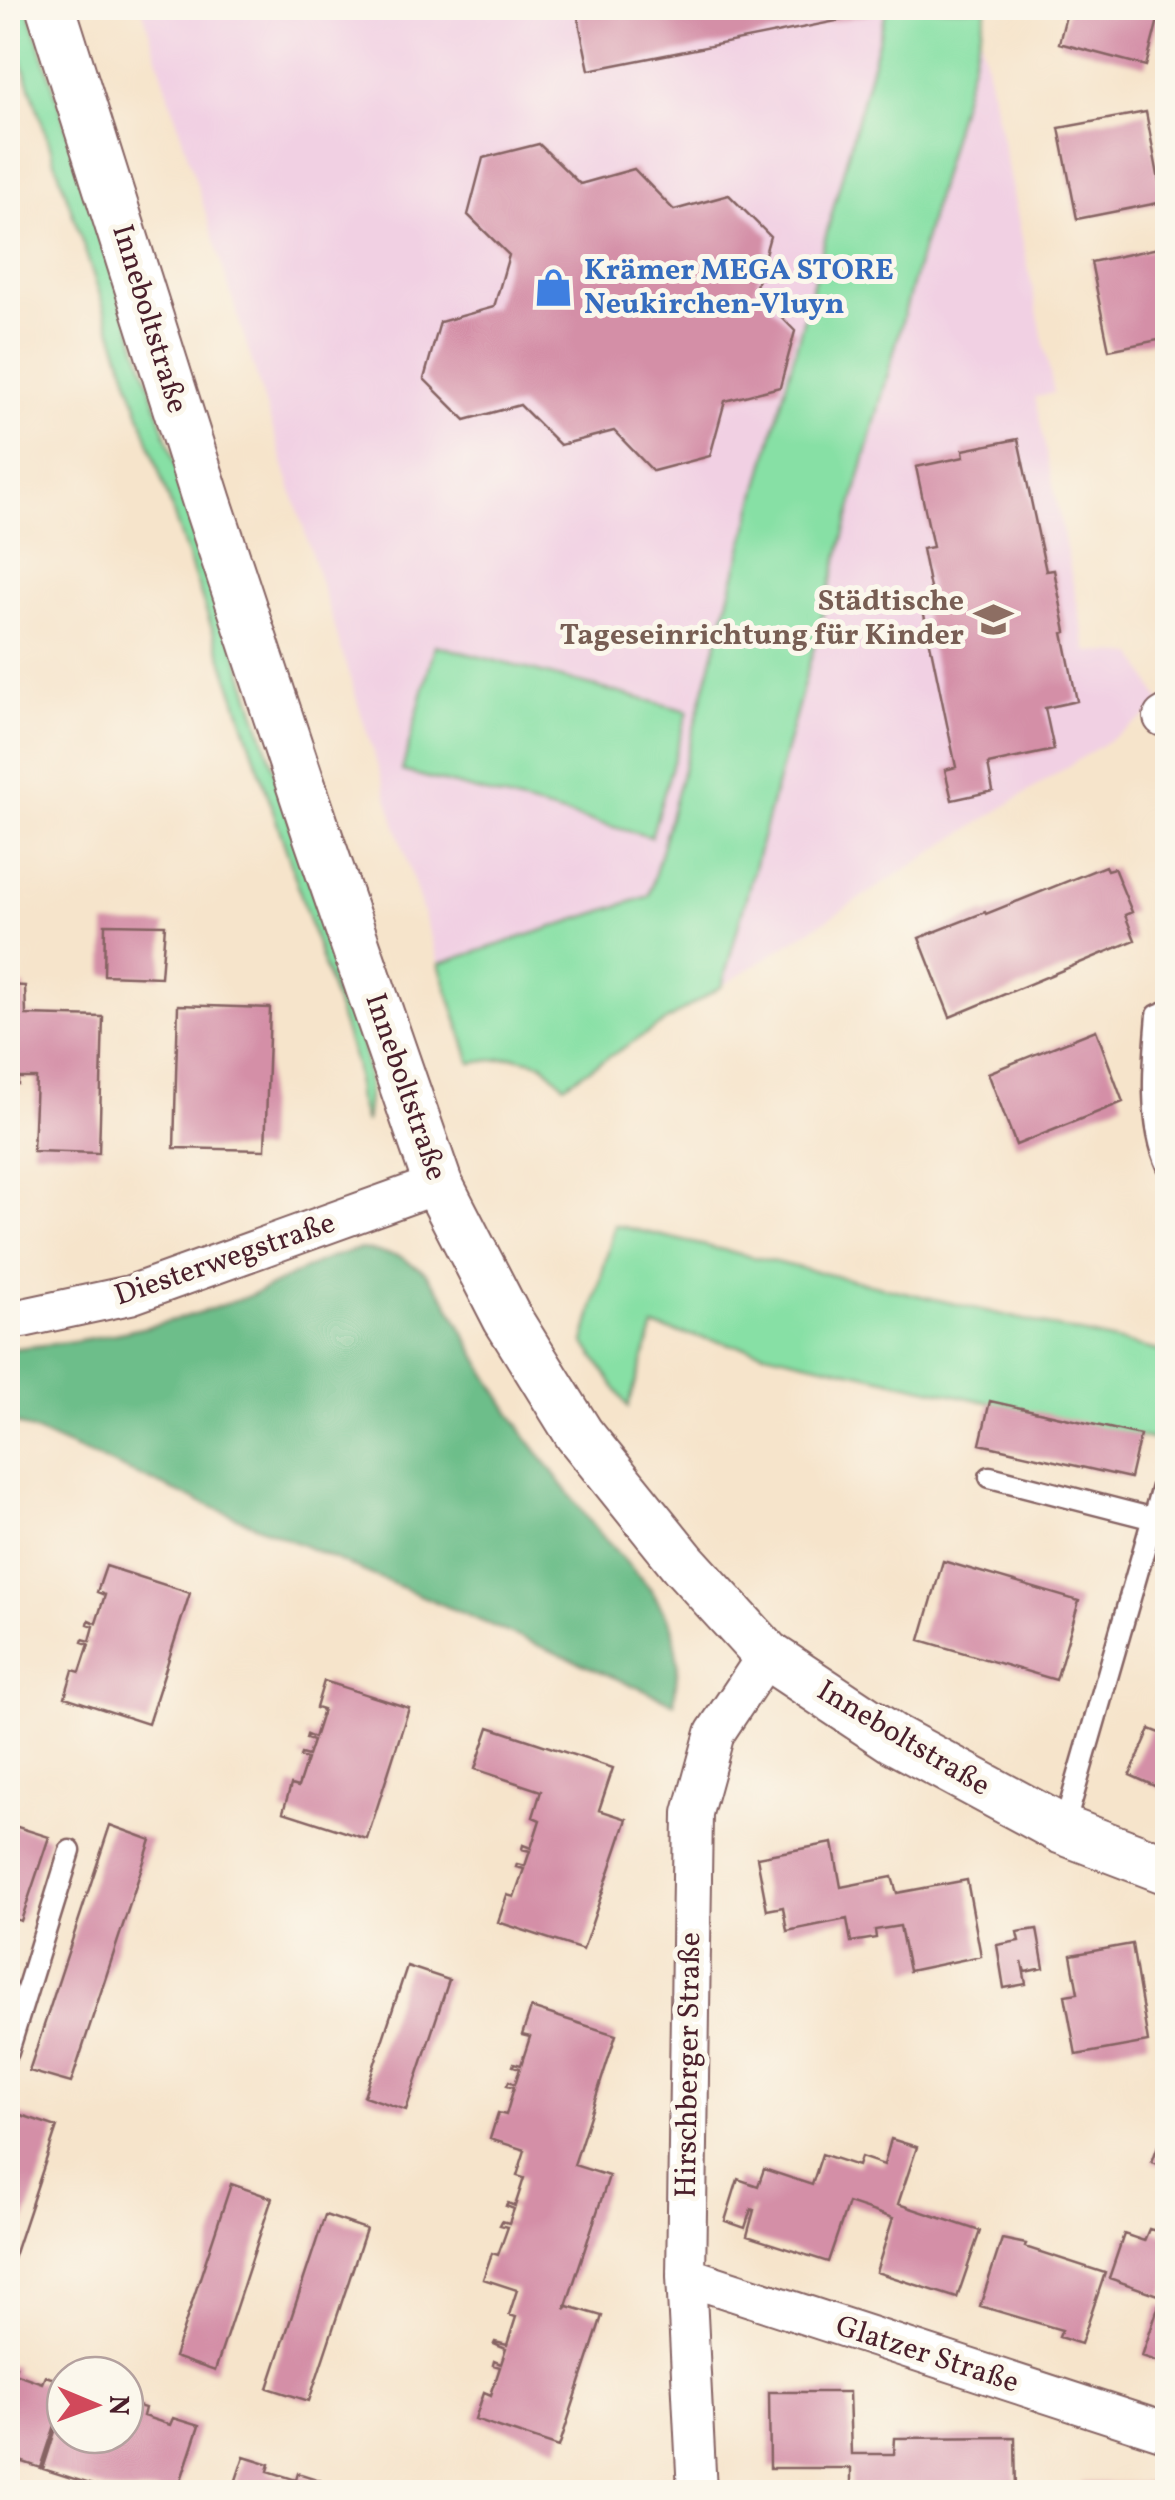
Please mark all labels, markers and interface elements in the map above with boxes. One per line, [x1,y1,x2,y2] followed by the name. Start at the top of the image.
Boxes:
[100,219,198,419] street label: Inneboltstraße
[584,250,894,326] place label: Krämer MEGA STORE Neukirchen-Vluyn
[533,267,575,309] shop icon: Krämer MEGA STORE Neukirchen-Vluyn
[560,581,964,657] place label: Städtische Tageseinrichtung für Kinder
[973,598,1015,640] school or university icon: Städtische Tageseinrichtung für Kinder
[353,988,457,1186] street label: Inneboltstraße
[109,1203,341,1317] street label: Diesterwegstraße
[808,1671,998,1807] street label: Inneboltstraße
[666,1932,712,2198] street label: Hirschberger Straße
[830,2306,1024,2404] street label: Glatzer Straße
[45,2355,145,2455] north arrow
[98,2395,137,2416] text: N

